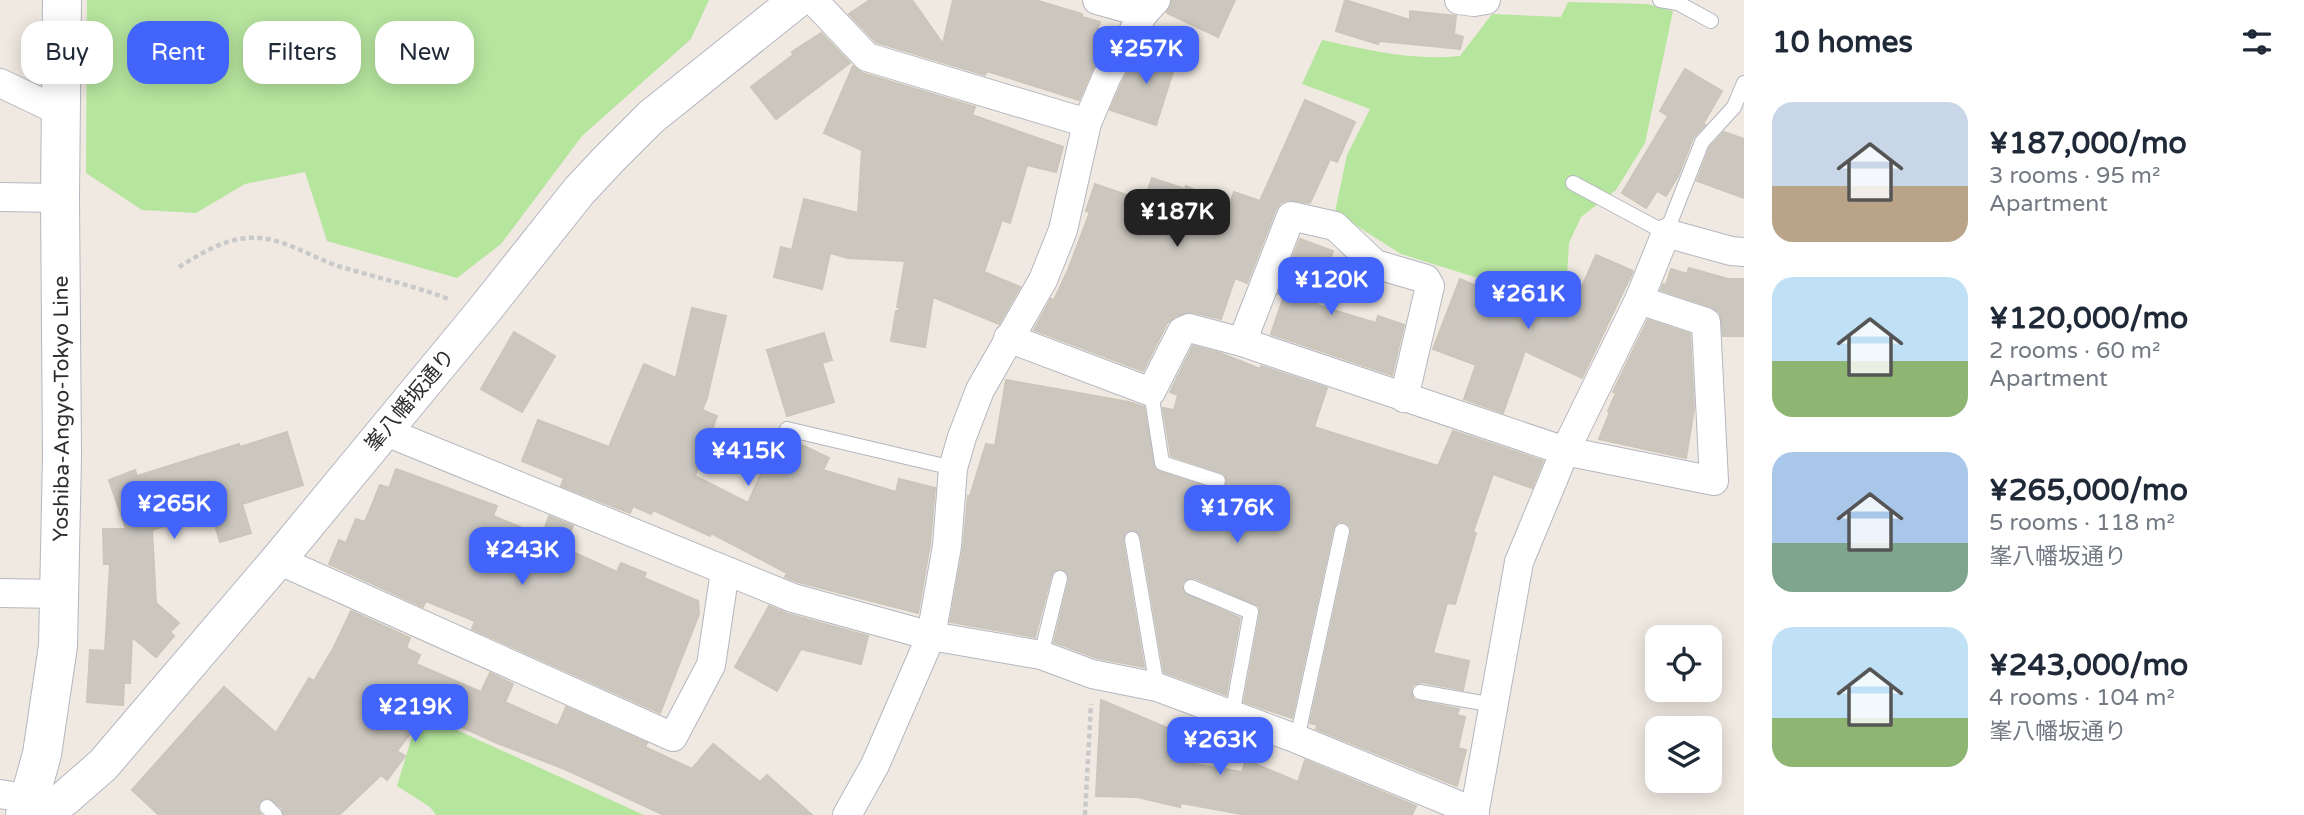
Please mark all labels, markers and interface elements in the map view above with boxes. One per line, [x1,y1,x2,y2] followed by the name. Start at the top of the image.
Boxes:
[21,21,113,84] chip: Buy
[127,21,229,84] chip: Rent
[243,21,361,84] chip: Filters
[375,21,474,84] chip: New
[2238,23,2276,61] icon: filters
[1772,24,1913,61] text: 10 homes
[1097,27,1195,86] pin: ¥257K
[1109,35,1183,63] text: ¥257K
[1989,125,2187,162] text: ¥187,000/mo
[1828,130,1912,214] icon: home
[1989,162,2160,190] text: 3 rooms · 95 m²
[1128,190,1226,249] pin: ¥187K
[1989,190,2108,218] text: Apartment
[1140,198,1214,226] text: ¥187K
[1282,258,1380,317] pin: ¥120K
[1294,266,1368,294] text: ¥120K
[1479,272,1577,331] pin: ¥261K
[48,275,75,542] street label: Yoshiba-Angyo-Tokyo Line
[1491,280,1565,308] text: ¥261K
[1989,300,2188,337] text: ¥120,000/mo
[1828,305,1912,389] icon: home
[1989,337,2160,365] text: 2 rooms · 60 m²
[360,344,460,457] street label: 峯八幡坂通り
[1989,365,2108,393] text: Apartment
[699,428,797,488] pin: ¥415K
[711,437,785,465] text: ¥415K
[1989,472,2188,509] text: ¥265,000/mo
[1828,480,1912,564] icon: home
[125,482,223,541] pin: ¥265K
[1188,486,1286,545] pin: ¥176K
[137,490,211,518] text: ¥265K
[1200,494,1274,522] text: ¥176K
[1989,509,2175,537] text: 5 rooms · 118 m²
[473,528,571,587] pin: ¥243K
[485,536,559,564] text: ¥243K
[1989,543,2127,571] text: 峯八幡坂通り
[1645,625,1722,793] map controls
[1645,625,1722,702] button: locate
[1989,647,2188,684] text: ¥243,000/mo
[1828,655,1912,739] icon: home
[366,684,464,744] pin: ¥219K
[1989,684,2175,712] text: 4 rooms · 104 m²
[378,693,452,721] text: ¥219K
[1645,716,1722,793] button: layers
[1171,718,1269,777] pin: ¥263K
[1989,718,2127,746] text: 峯八幡坂通り
[1183,726,1257,754] text: ¥263K

